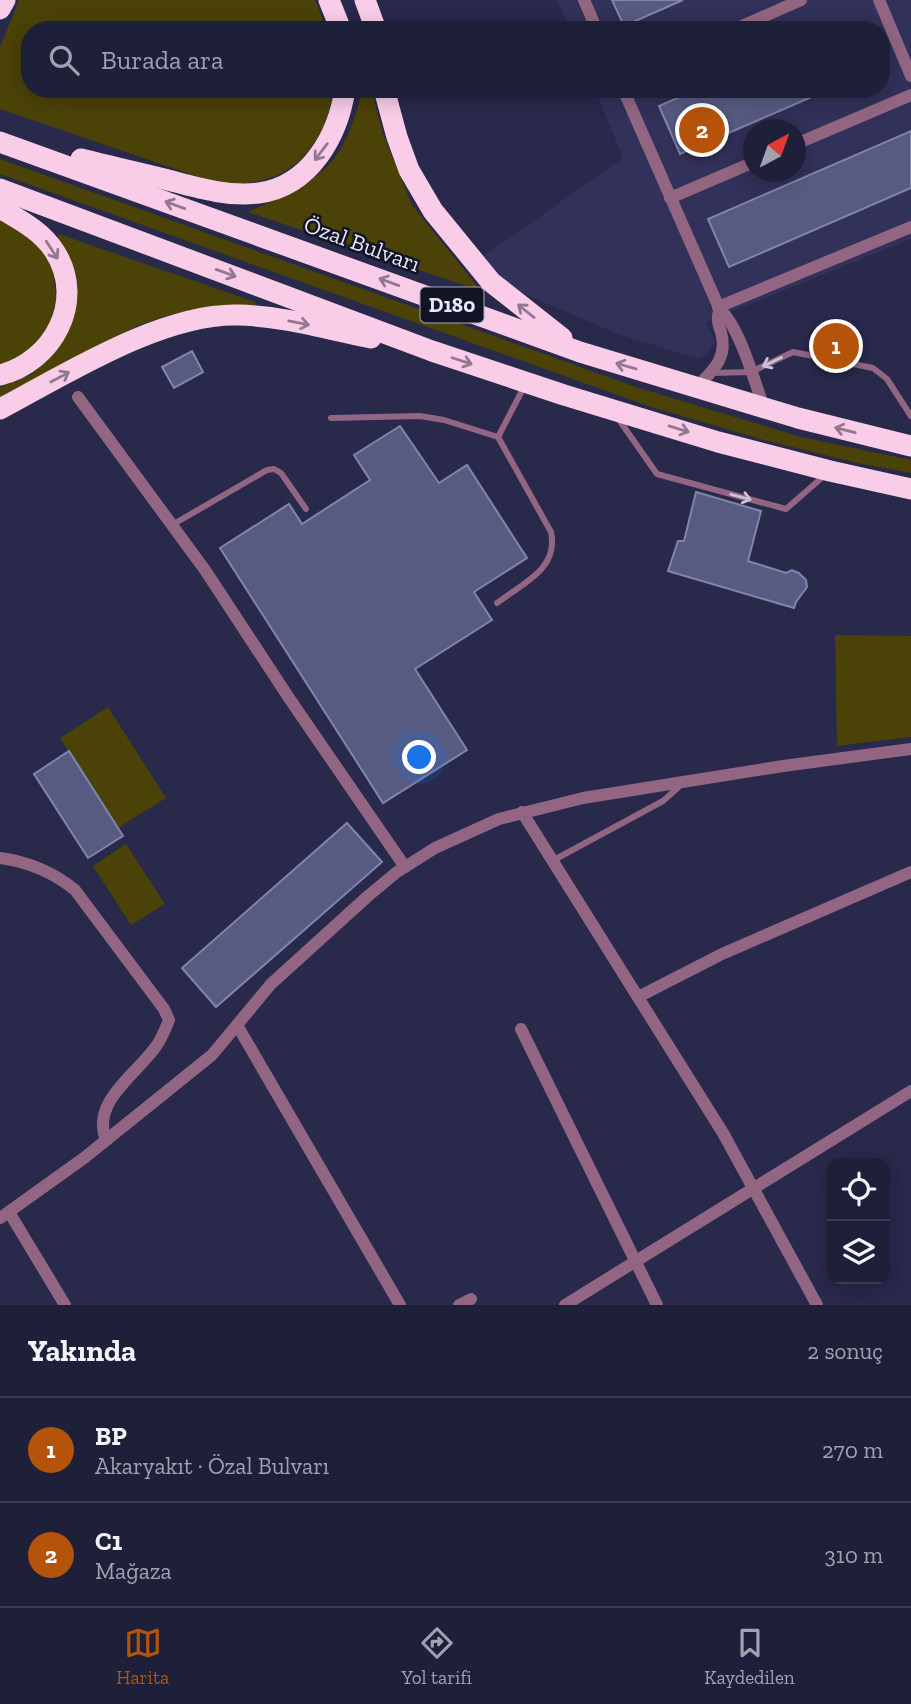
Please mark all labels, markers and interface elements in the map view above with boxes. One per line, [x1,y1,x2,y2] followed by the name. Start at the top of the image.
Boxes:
[21,21,890,98] search box
[45,41,83,79] icon: search
[101,44,224,76] text: Burada ara
[679,104,725,156] pin: 2
[743,119,806,182] north arrow
[314,142,329,161] one-way arrow
[164,198,186,210] one-way arrow
[300,210,424,278] street label: Özal Bulvarı
[45,240,60,259] one-way arrow
[214,268,236,280] one-way arrow
[378,275,400,287] one-way arrow
[420,288,484,322] road number: D180
[518,303,536,318] one-way arrow
[287,317,310,331] one-way arrow
[813,320,859,372] pin: 1
[451,355,473,368] one-way arrow
[762,355,783,369] one-way arrow
[616,358,638,371] one-way arrow
[49,369,70,383] one-way arrow
[834,423,857,436] one-way arrow
[668,424,690,437] one-way arrow
[730,491,752,504] one-way arrow
[402,740,436,774] your location
[827,1158,890,1284] map controls
[827,1158,890,1221] button: locate
[827,1221,890,1284] button: layers
[28,1333,136,1369] text: Yakında
[807,1337,883,1365] text: 2 sonuç
[95,1420,127,1452] text: BP
[46,1436,56,1464] text: 1
[822,1436,883,1464] text: 270 m
[95,1452,329,1480] text: Akaryakıt · Özal Bulvarı
[95,1525,122,1557] text: C1
[45,1541,57,1569] text: 2
[825,1541,883,1569] text: 310 m
[95,1557,172,1585] text: Mağaza
[116,1624,169,1689] tab: Harita
[402,1624,472,1689] tab: Yol tarifi
[704,1624,795,1689] tab: Kaydedilen

